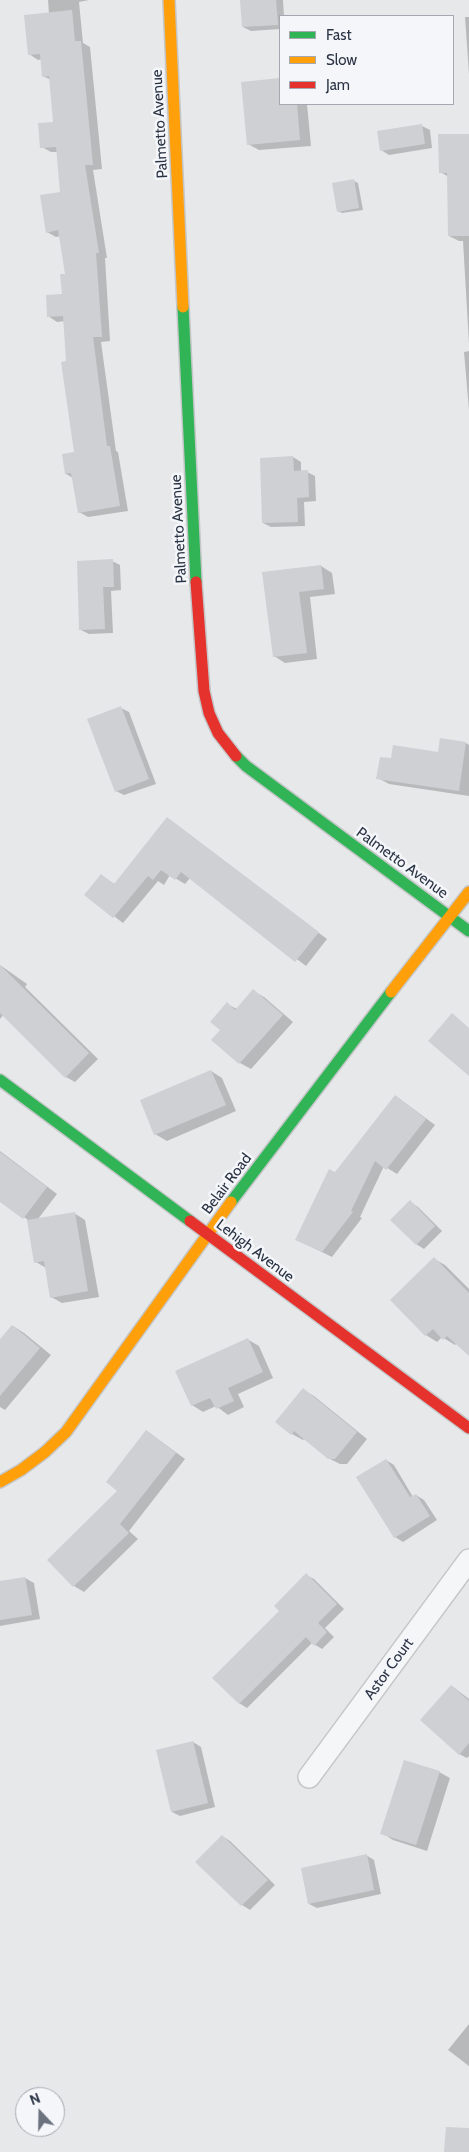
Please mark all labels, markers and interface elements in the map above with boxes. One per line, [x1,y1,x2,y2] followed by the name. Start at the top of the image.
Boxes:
[279,15,454,105] legend
[326,26,351,44] text: Fast
[326,51,357,69] text: Slow
[148,69,172,179] street label: Palmetto Avenue
[326,76,350,94] text: Jam
[167,474,191,584] street label: Palmetto Avenue
[353,824,451,902] street label: Palmetto Avenue
[198,1150,256,1218] street label: Belair Road
[212,1216,298,1286] street label: Lehigh Avenue
[361,1635,417,1703] street label: Astor Court
[15,2087,65,2137] north arrow
[27,2089,43,2109] text: N

